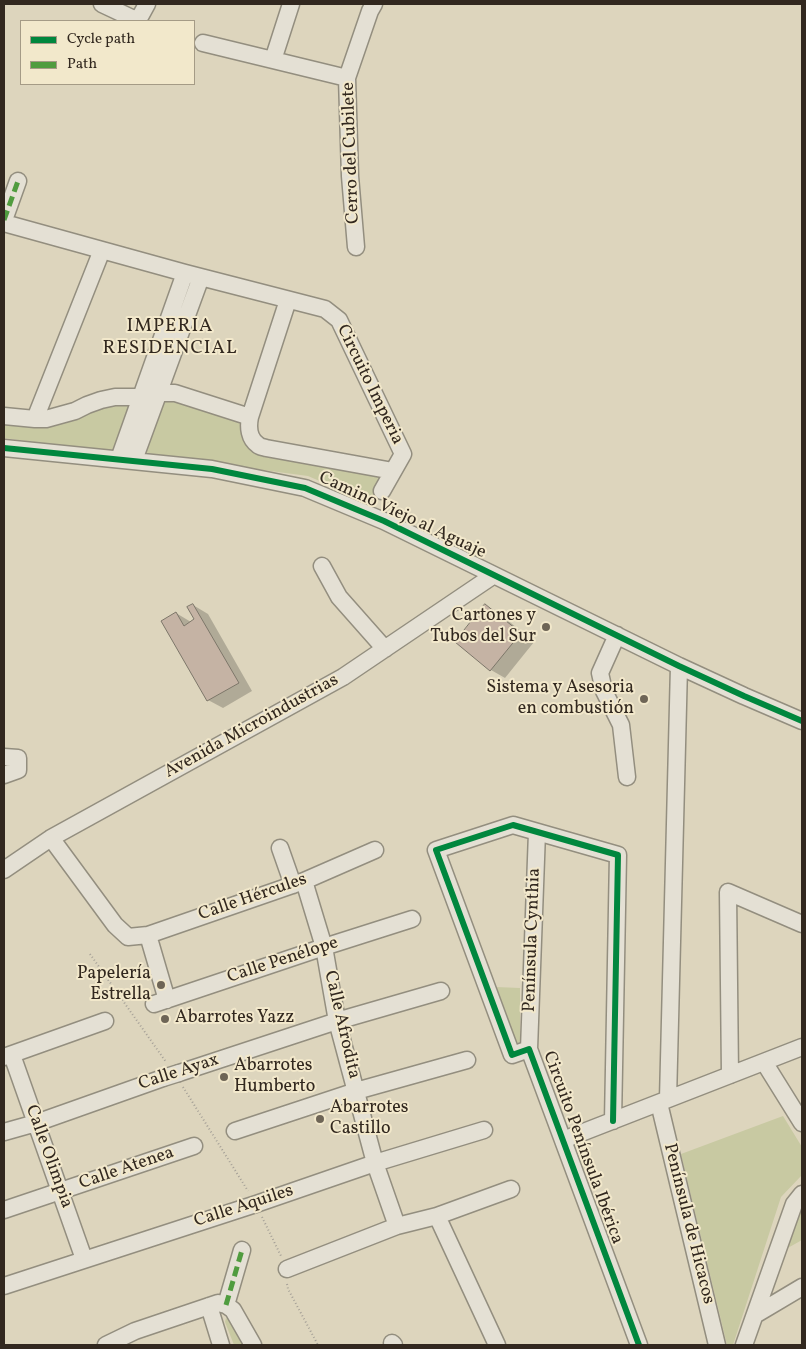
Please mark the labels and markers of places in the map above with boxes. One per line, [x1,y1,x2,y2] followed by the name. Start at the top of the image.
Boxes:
[430,606,536,649] place label: Cartones y Tubos del Sur
[540,621,552,633] marker: Cartones y Tubos del Sur
[486,678,634,721] place label: Sistema y Asesoria en combustión
[638,693,650,705] marker: Sistema y Asesoria en combustión
[77,964,151,1006] place label: Papelería Estrella
[155,979,167,991] marker: Papelería Estrella
[175,1008,294,1030] place label: Abarrotes Yazz
[159,1013,171,1025] marker: Abarrotes Yazz
[234,1056,315,1098] place label: Abarrotes Humberto
[218,1071,230,1083] marker: Abarrotes Humberto
[330,1098,409,1140] place label: Abarrotes Castillo
[314,1113,326,1125] marker: Abarrotes Castillo

